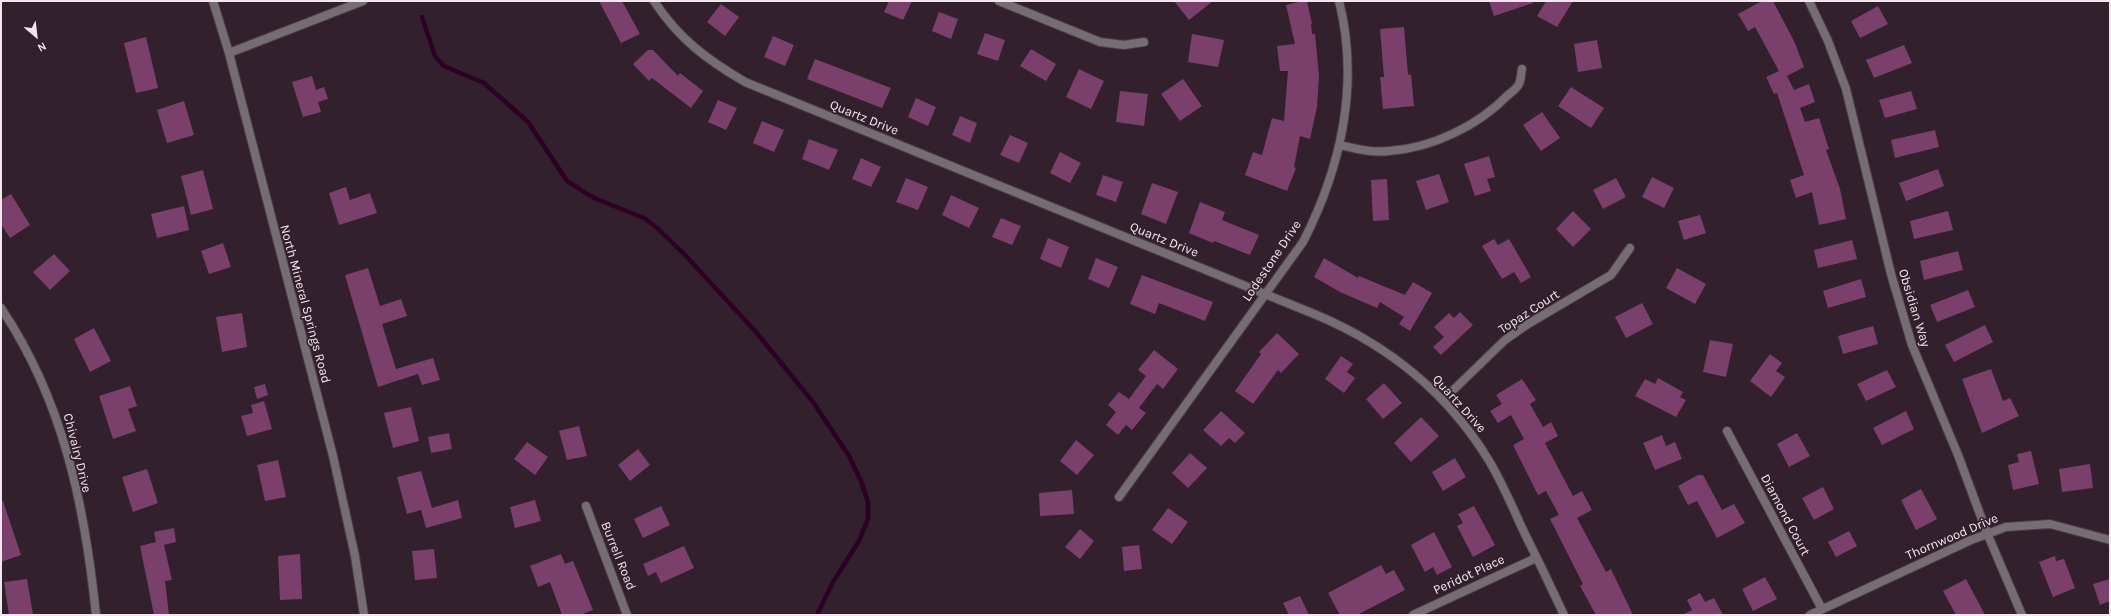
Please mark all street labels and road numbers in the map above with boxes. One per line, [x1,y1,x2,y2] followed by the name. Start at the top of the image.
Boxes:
[827,97,901,139] street label: Quartz Drive
[1239,218,1305,304] street label: Lodestone Drive
[1127,219,1201,261] street label: Quartz Drive
[276,223,334,385] street label: North Mineral Springs Road
[1895,267,1933,349] street label: Obsidian Way
[1496,287,1562,337] street label: Topaz Court
[1429,372,1489,436] street label: Quartz Drive
[60,412,94,494] street label: Chivalry Drive
[1757,472,1813,558] street label: Diamond Court
[1903,511,2001,563] street label: Thornwood Drive
[597,520,639,592] street label: Burrell Road
[1431,552,1507,598] street label: Peridot Place

